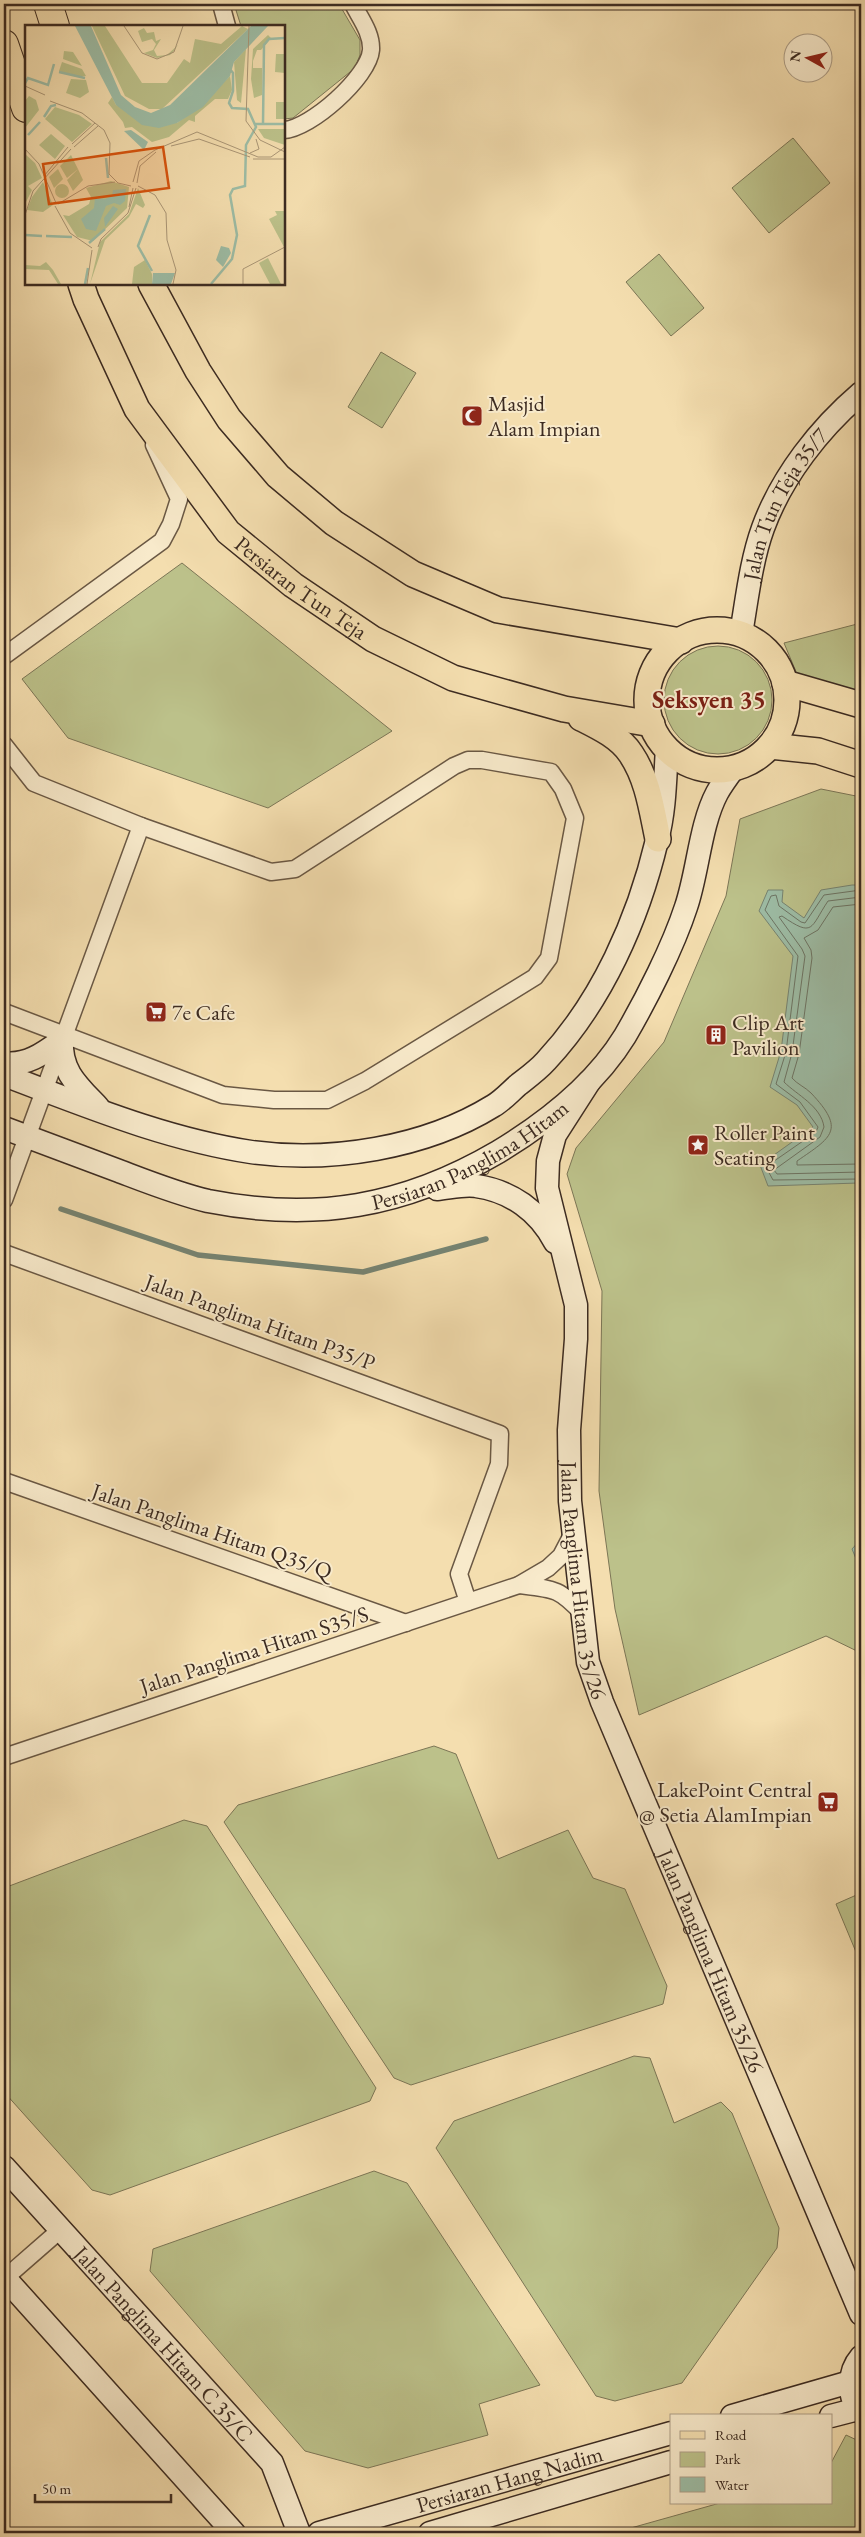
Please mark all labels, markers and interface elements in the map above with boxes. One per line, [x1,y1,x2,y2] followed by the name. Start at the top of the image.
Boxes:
[25,25,285,285] inset map
[782,32,832,82] north arrow
[785,49,805,63] text: N
[487,389,601,443] place label: Masjid Alam Impian
[460,404,484,428] mosque icon: Masjid Alam Impian
[735,421,834,585] street label: Jalan Tun Teja 35/7
[229,529,373,646] street label: Persiaran Tun Teja
[652,683,766,716] district label: Seksyen 35
[172,998,235,1027] place label: 7e Cafe
[144,1000,168,1024] supermarket icon: 7e Cafe
[732,1008,804,1062] place label: Clip Art Pavilion
[704,1023,728,1047] building icon: Clip Art Pavilion
[369,1093,574,1217] street label: Persiaran Panglima Hitam
[714,1118,815,1172] place label: Roller Paint Seating
[686,1133,710,1157] place icon: Roller Paint Seating
[139,1266,379,1377] street label: Jalan Panglima Hitam P35/P
[555,1459,614,1703] street label: Jalan Panglima Hitam 35/26
[86,1476,339,1587] street label: Jalan Panglima Hitam Q35/Q
[134,1599,372,1701] street label: Jalan Panglima Hitam S35/S
[639,1775,812,1829] place label: LakePoint Central @ Setia AlamImpian
[816,1790,840,1814] supermarket icon: LakePoint Central @ Setia AlamImpian
[651,1843,772,2077] street label: Jalan Panglima Hitam 35/26
[66,2238,260,2447] street label: Jalan Panglima Hitam C 35/C
[670,2414,832,2504] legend
[715,2425,747,2444] text: Road
[413,2439,606,2519] street label: Persiaran Hang Nadim
[715,2449,742,2468] text: Park
[35,2472,171,2504] scale bar
[715,2475,749,2494] text: Water
[42,2479,71,2498] text: 50 m

